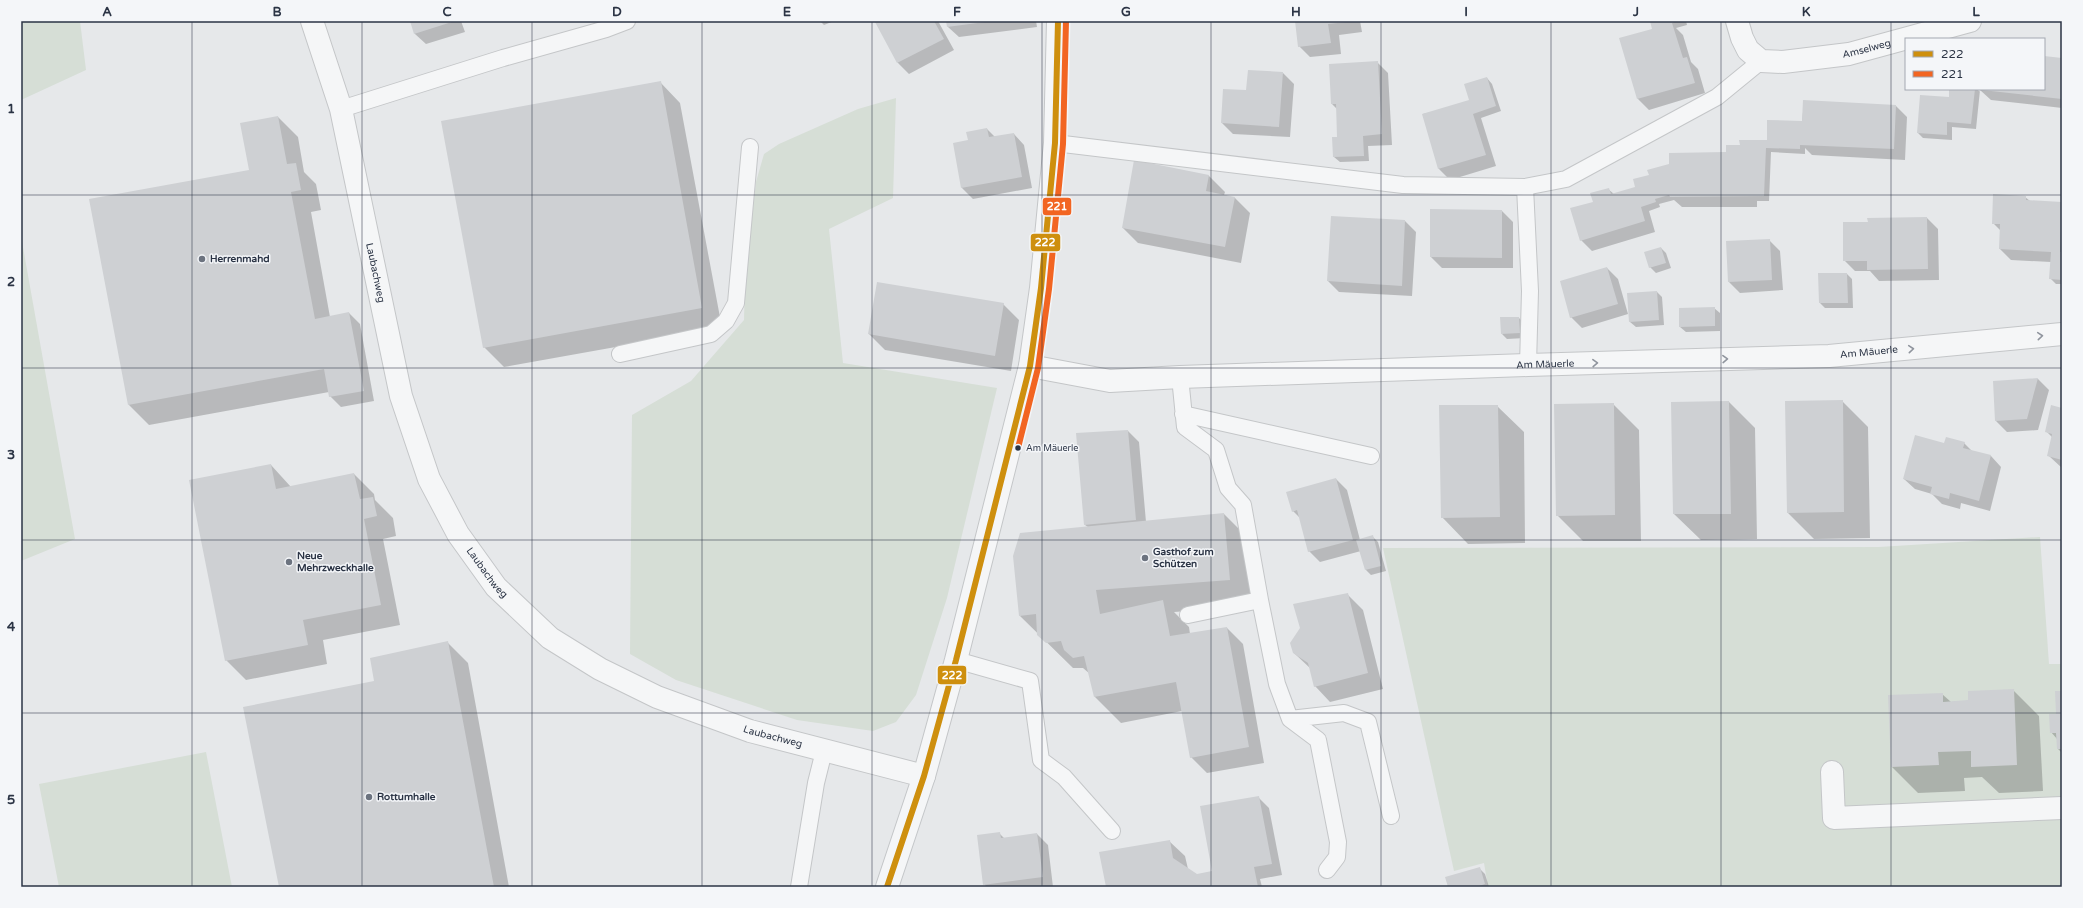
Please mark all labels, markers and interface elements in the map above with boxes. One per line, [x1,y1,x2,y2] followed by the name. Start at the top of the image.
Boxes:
[102,4,112,20] text: A
[272,4,282,20] text: B
[442,4,452,20] text: C
[612,4,622,20] text: D
[783,4,791,20] text: E
[953,4,961,20] text: F
[1121,4,1131,20] text: G
[1291,4,1301,20] text: H
[1464,4,1468,20] text: I
[1632,4,1639,20] text: J
[1802,4,1811,20] text: K
[1972,4,1980,20] text: L
[1842,37,1892,61] street label: Amselweg
[1905,38,2045,90] legend
[1941,47,1964,61] text: 222
[1941,67,1964,81] text: 221
[7,101,15,117] text: 1
[1042,197,1072,216] line badge: 221
[1047,200,1067,213] text: 221
[1030,233,1061,252] line badge: 222
[1035,236,1055,249] text: 222
[363,242,387,304] street label: Laubachweg
[210,253,270,265] place label: Herrenmahd
[197,254,207,264] marker: Herrenmahd
[7,274,15,290] text: 2
[2037,332,2043,341] one-way arrow
[1839,343,1899,361] street label: Am Mäuerle
[1907,344,1914,353] one-way arrow
[1722,355,1728,364] one-way arrow
[1516,358,1575,371] street label: Am Mäuerle
[1592,359,1598,367] one-way arrow
[1013,443,1023,453] marker: Am Mäuerle
[1026,443,1078,454] place label: Am Mäuerle
[7,447,15,463] text: 3
[464,545,510,601] street label: Laubachweg
[1153,546,1214,570] place label: Gasthof zum Schützen
[297,550,374,574] place label: Neue Mehrzweckhalle
[1140,553,1150,563] marker: Gasthof zum Schützen
[284,557,294,567] marker: Neue Mehrzweckhalle
[7,619,16,635] text: 4
[937,665,967,685] line badge: 222
[942,669,962,682] text: 222
[742,723,804,750] street label: Laubachweg
[377,791,436,803] place label: Rottumhalle
[7,792,15,808] text: 5
[364,792,374,802] marker: Rottumhalle

